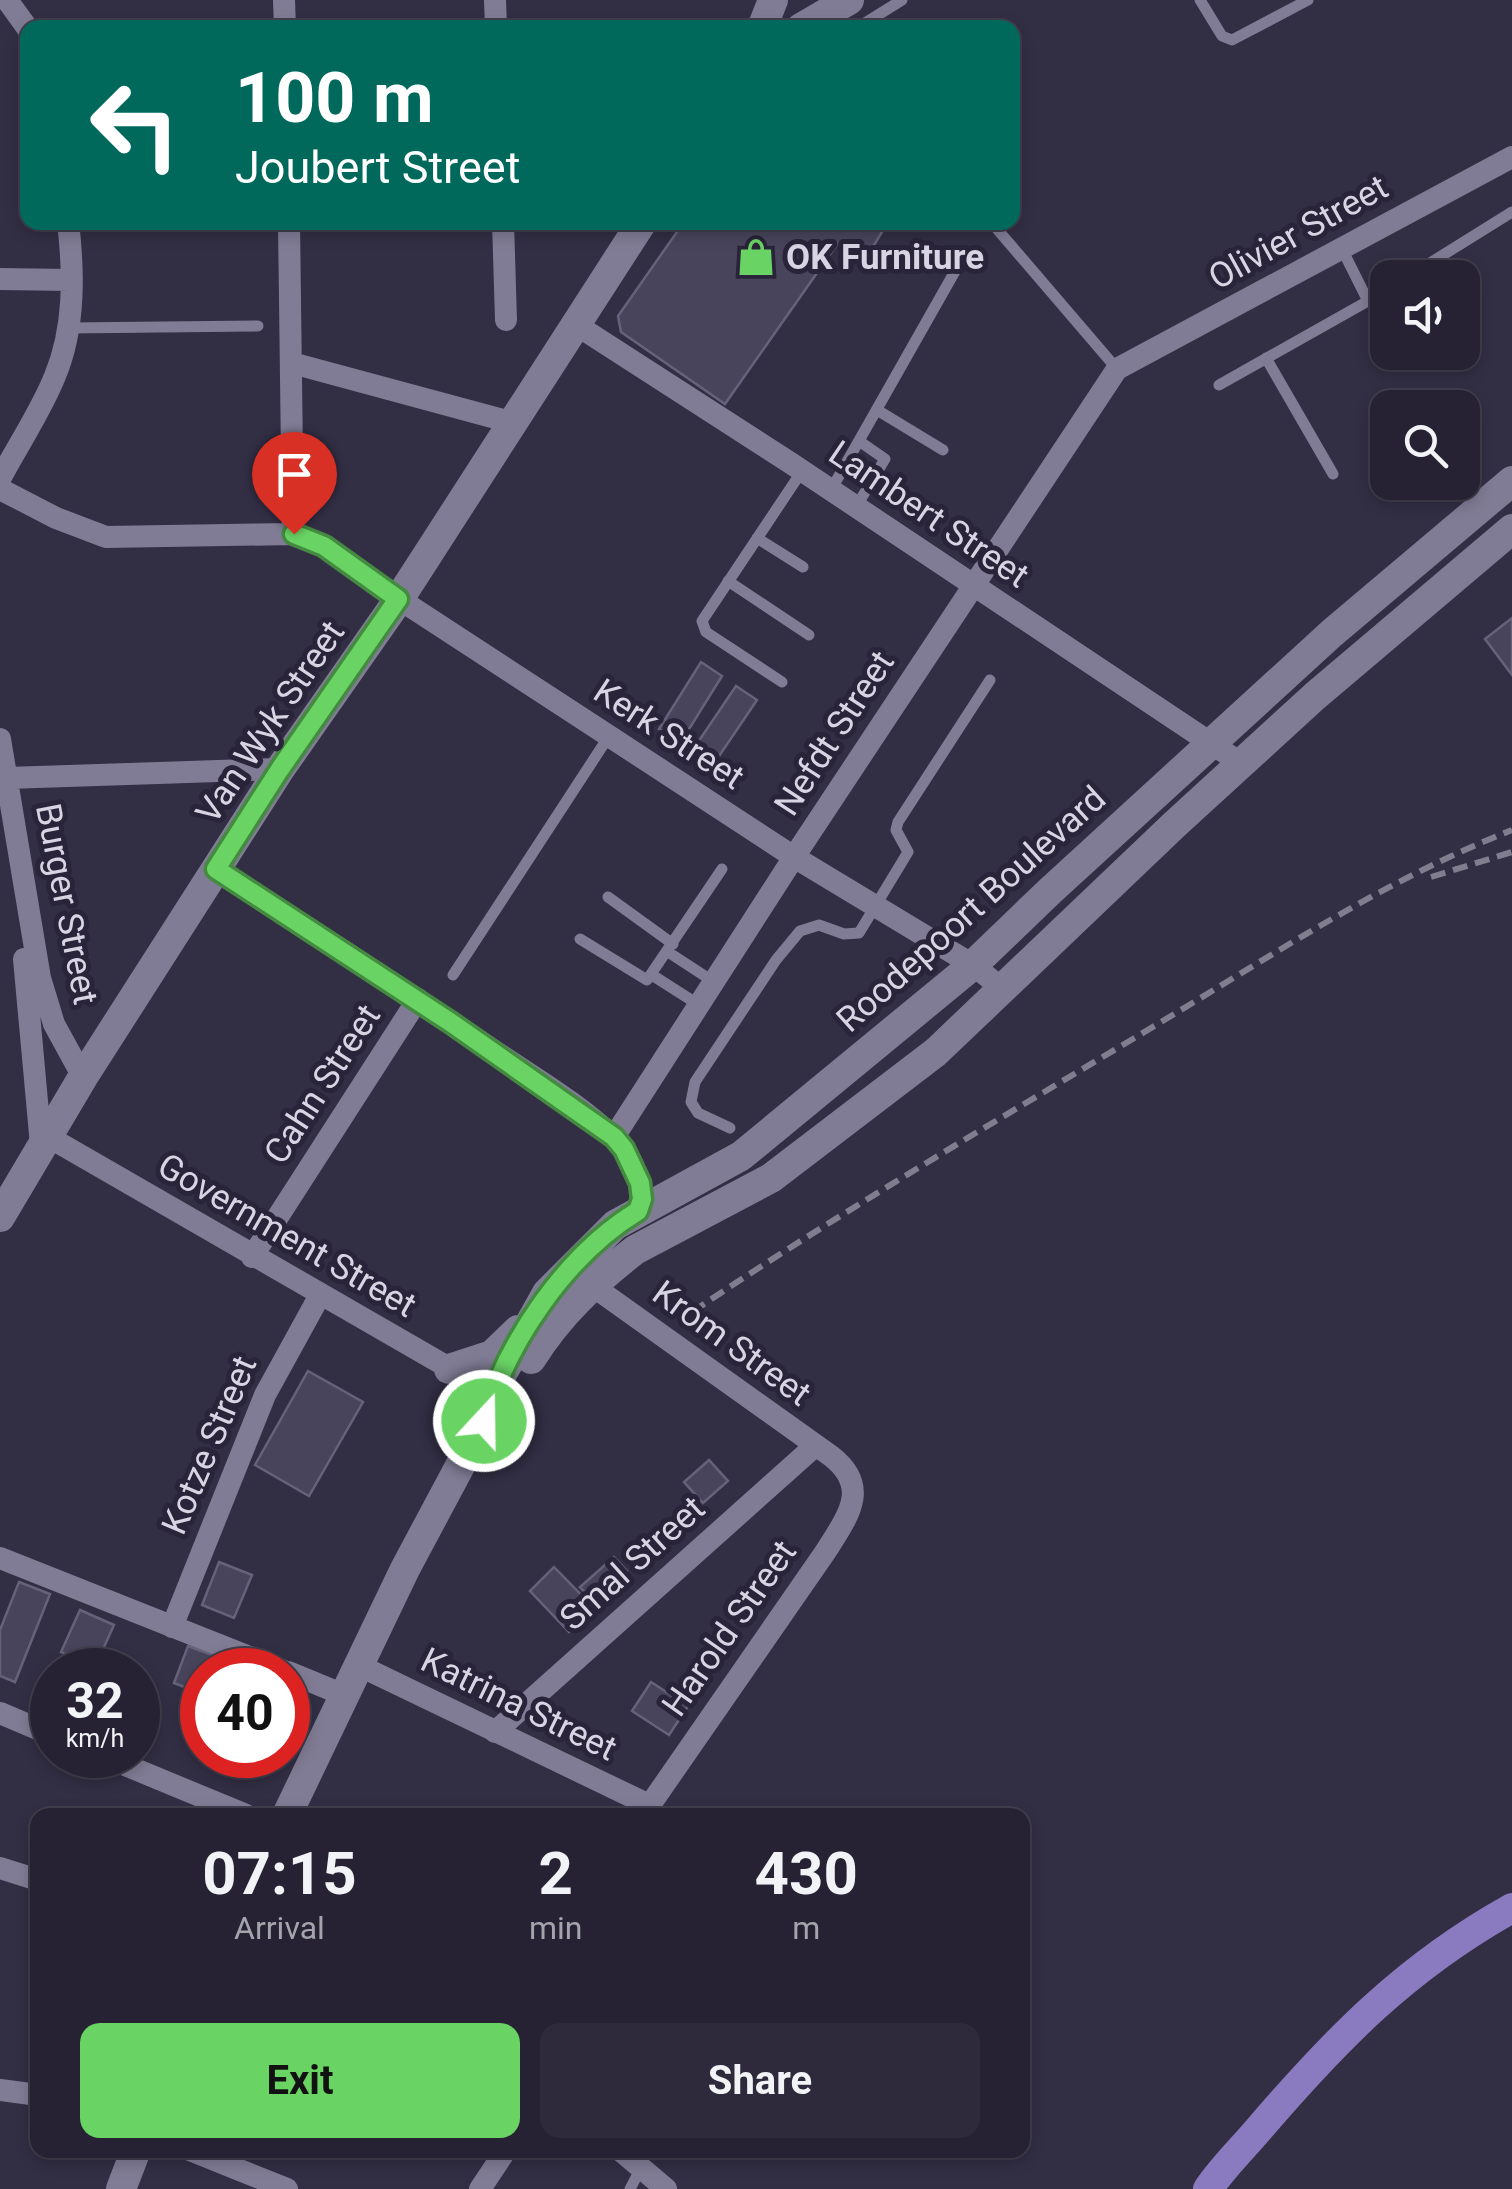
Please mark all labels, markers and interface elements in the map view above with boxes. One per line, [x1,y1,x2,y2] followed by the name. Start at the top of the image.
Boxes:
[235,57,434,139] text: 100 m
[70,60,200,190] icon: left
[235,141,520,194] text: Joubert Street
[1202,167,1395,298] street label: Olivier Street
[735,236,777,278] shop icon: OK Furniture
[786,237,984,278] place label: OK Furniture
[1370,260,1480,500] map controls
[1370,260,1480,370] button: sound
[1370,390,1480,500] button: search
[252,432,337,535] pin
[821,433,1036,596] street label: Lambert Street
[267,447,322,502] icon: arrive
[188,613,353,831] street label: Van Wyk Street
[766,643,903,823] street label: Nefdt Street
[586,671,751,798] street label: Kerk Street
[829,778,1114,1041] street label: Roodepoort Boulevard
[27,800,106,1008] street label: Burger Street
[256,997,389,1172] street label: Cahn Street
[150,1145,423,1326] street label: Government Street
[645,1272,819,1414] street label: Krom Street
[154,1350,265,1540] street label: Kotze Street
[432,1369,536,1473] position arrow
[552,1488,713,1639] street label: Smal Street
[654,1533,805,1724] street label: Harold Street
[414,1640,623,1769] street label: Katrina Street
[180,1648,310,1778] speed limit sign: 40
[66,1672,124,1730] text: 32
[66,1724,124,1753] text: km/h
[202,1838,357,1909] text: 07:15
[538,1838,573,1909] text: 2
[755,1838,858,1909] text: 430
[234,1909,325,1947] text: Arrival
[529,1909,582,1947] text: min
[792,1909,820,1947] text: m
[80,2023,520,2138] button: Exit
[540,2023,980,2138] button: Share

